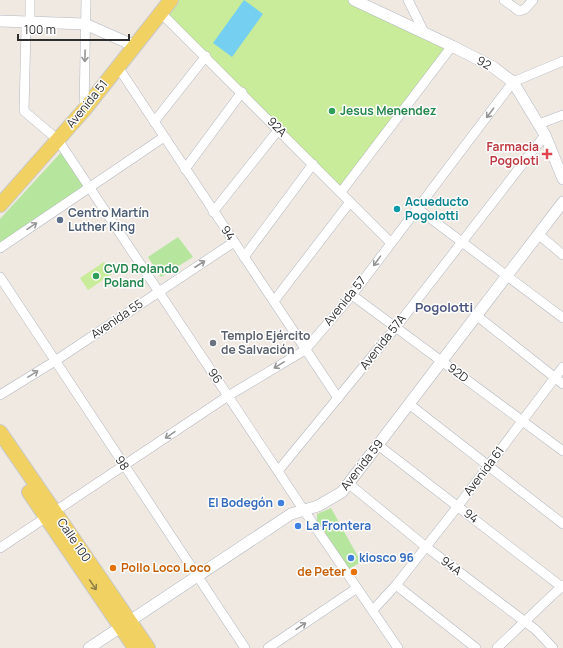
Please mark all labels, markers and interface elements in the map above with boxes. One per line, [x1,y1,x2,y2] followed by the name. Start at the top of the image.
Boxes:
[18,16,129,42] scale bar
[24,21,56,38] text: 100 m
[81,49,88,62] one-way arrow
[474,52,495,74] street label: 92
[62,76,111,131] street label: Avenida 51
[340,102,436,119] place label: Jesus Menendez
[327,106,337,116] marker: Jesus Menendez
[486,107,494,118] one-way arrow
[264,113,291,141] street label: 92A
[487,138,539,169] place label: Farmacia Pogoloti
[542,149,552,159] marker: Farmacia Pogoloti
[405,193,469,224] place label: Acueducto Pogolotti
[68,204,149,235] place label: Centro Martín Luther King
[392,204,402,214] marker: Acueducto Pogolotti
[55,215,65,225] marker: Centro Martín Luther King
[26,222,37,230] one-way arrow
[217,222,240,243] street label: 94
[373,255,381,266] one-way arrow
[104,260,179,291] place label: CVD Rolando Poland
[194,260,205,268] one-way arrow
[91,271,101,281] marker: CVD Rolando Poland
[319,272,370,329] street label: Avenida 57
[87,295,146,342] street label: Avenida 55
[415,298,473,316] district label: Pogolotti
[356,310,410,373] street label: Avenida 57A
[221,327,310,358] place label: Templo Ejército de Salvación
[208,338,218,348] marker: Templo Ejército de Salvación
[444,359,472,386] street label: 92D
[273,361,285,369] one-way arrow
[204,365,227,387] street label: 96
[27,370,39,378] one-way arrow
[165,431,176,439] one-way arrow
[336,436,387,494] street label: Avenida 59
[459,442,508,499] street label: Avenida 61
[111,452,133,473] street label: 98
[208,494,273,511] place label: El Bodegón
[276,498,286,508] marker: El Bodegón
[460,504,482,527] street label: 94
[54,514,95,565] street label: Calle 100
[306,517,371,534] place label: La Frontera
[293,521,303,531] marker: La Frontera
[359,549,414,566] place label: kiosco 96
[437,552,466,579] street label: 94A
[346,553,356,563] marker: kiosco 96
[121,559,211,576] place label: Pollo Loco Loco
[108,563,118,573] marker: Pollo Loco Loco
[297,563,346,580] place label: de Peter
[349,567,359,577] marker: de Peter
[89,579,97,590] one-way arrow
[295,622,306,630] one-way arrow

